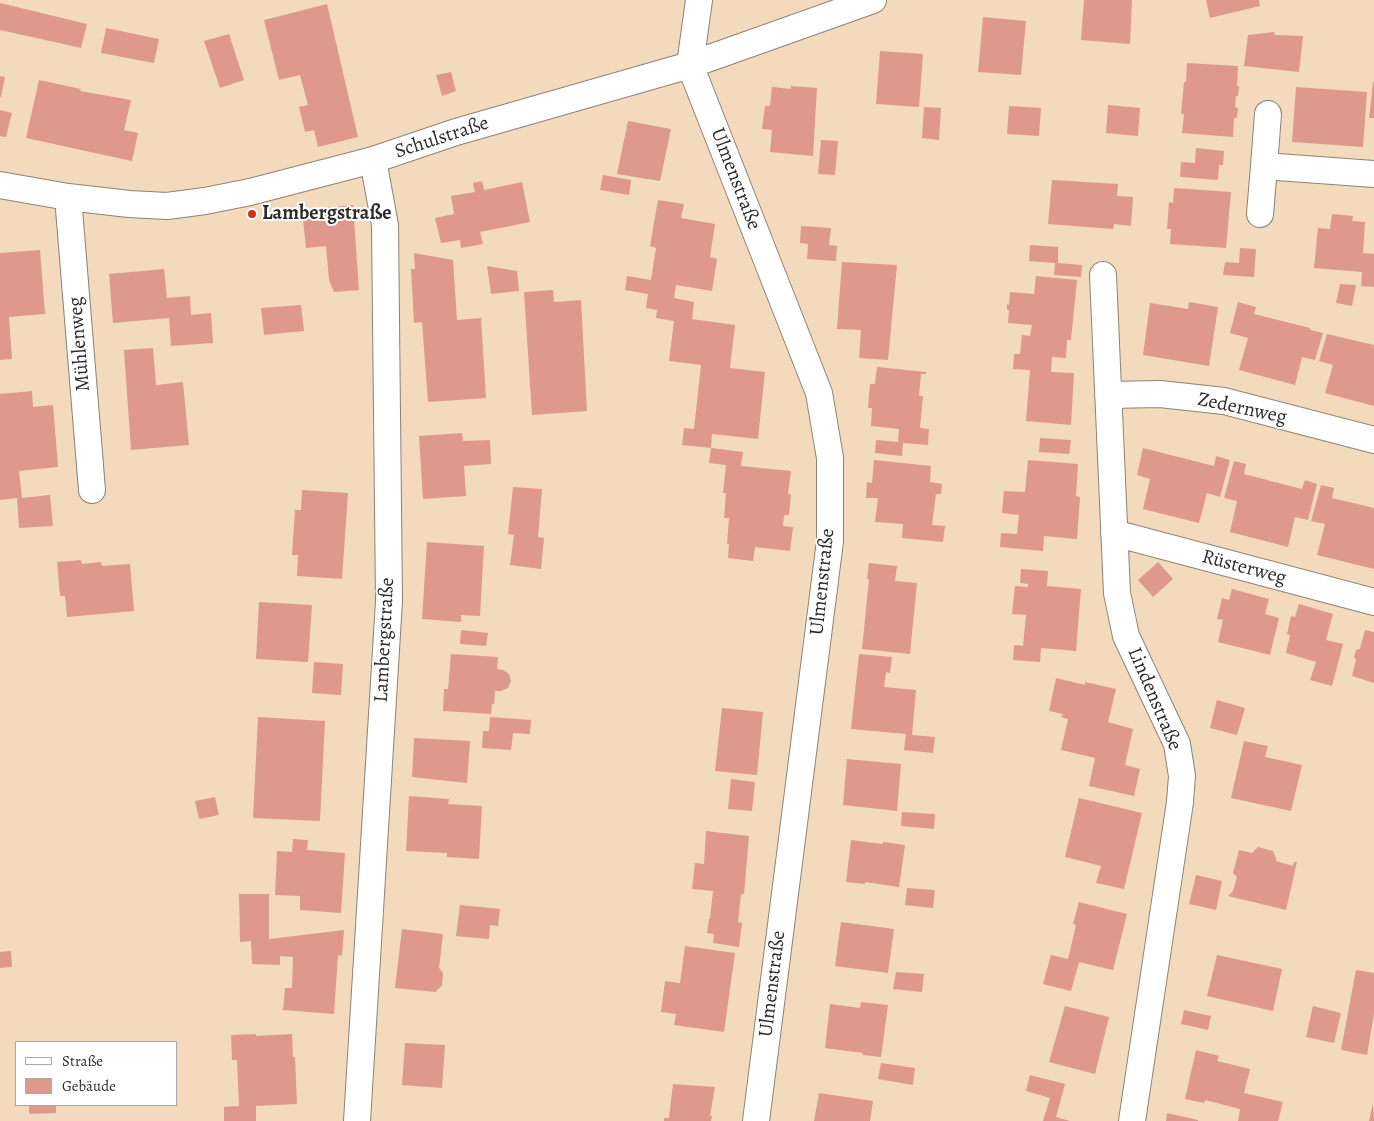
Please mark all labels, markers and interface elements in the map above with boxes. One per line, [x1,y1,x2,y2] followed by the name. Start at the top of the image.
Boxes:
[392,112,492,164] street label: Schulstraße
[705,125,765,233] street label: Ulmenstraße
[262,202,391,226] place label: Lambergstraße
[246,208,258,220] marker: Lambergstraße
[64,296,96,392] street label: Mühlenweg
[1195,388,1289,430] street label: Zedernweg
[805,527,841,637] street label: Ulmenstraße
[1199,545,1289,591] street label: Rüsterweg
[370,577,400,703] street label: Lambergstraße
[1122,644,1186,754] street label: Lindenstraße
[755,929,791,1039] street label: Ulmenstraße
[15,1041,178,1106] legend
[62,1051,103,1071] text: Straße
[62,1076,116,1096] text: Gebäude

